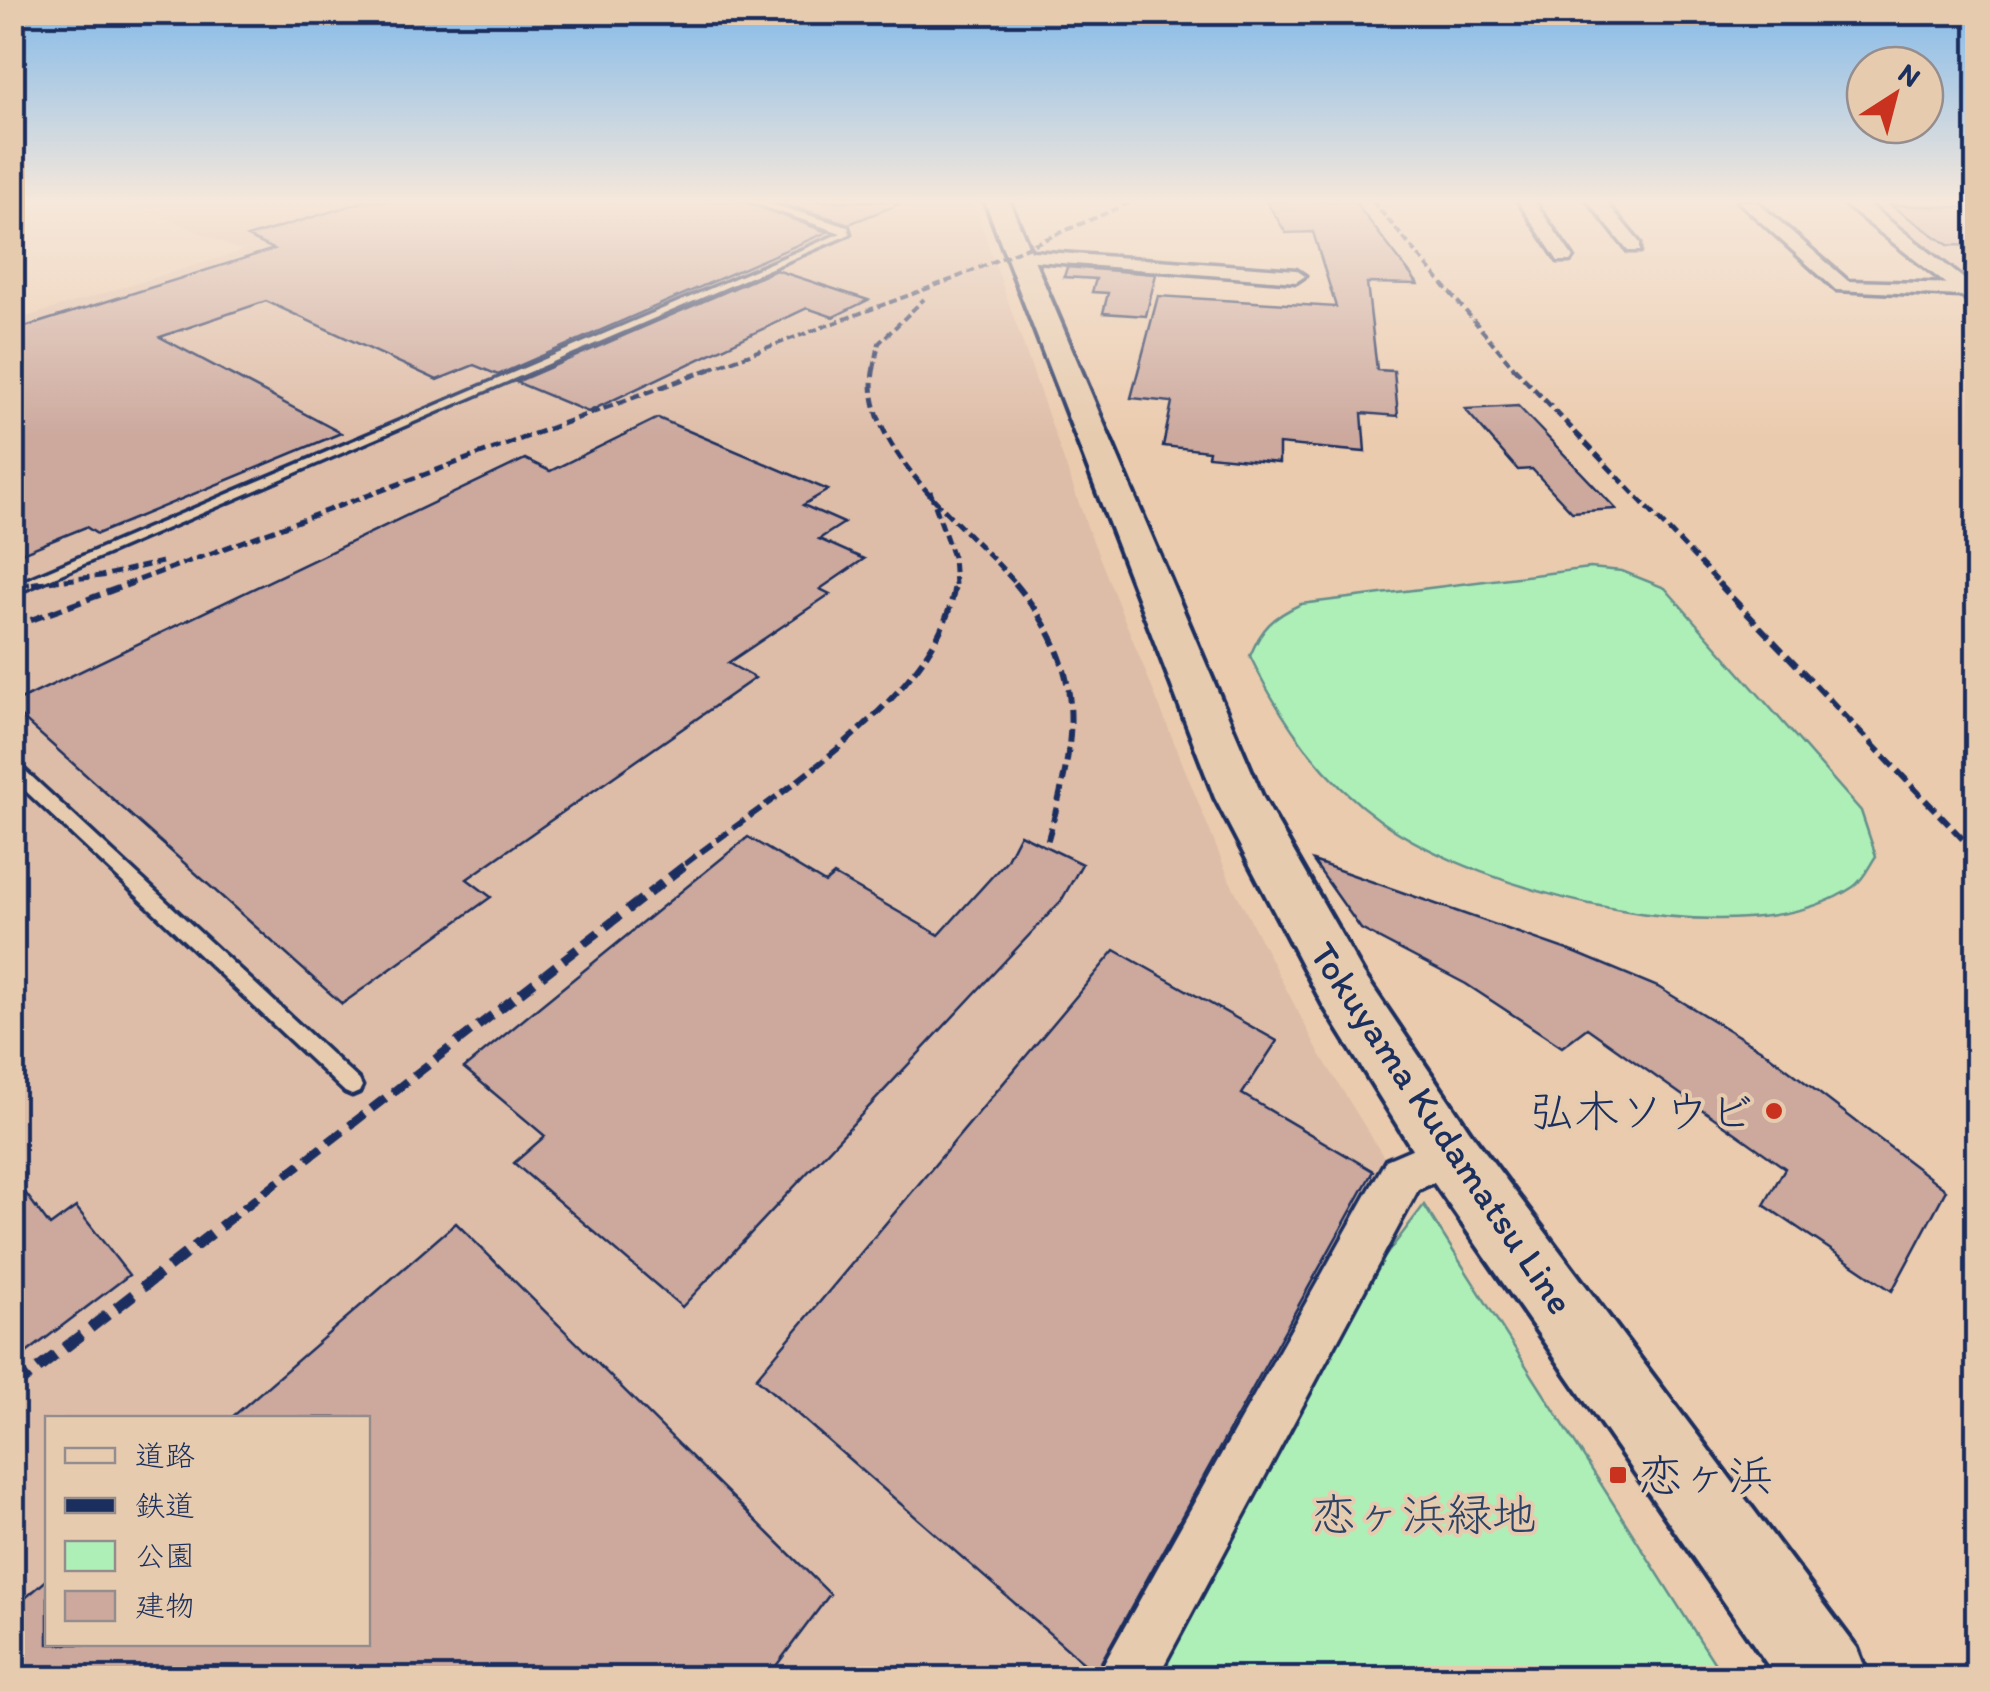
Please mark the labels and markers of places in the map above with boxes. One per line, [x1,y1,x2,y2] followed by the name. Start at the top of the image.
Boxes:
[1529,1084,1754,1138] place label: 弘木ソウビ
[1763,1100,1785,1122] marker: 弘木ソウビ
[1638,1448,1773,1502] place label: 恋ヶ浜
[1607,1464,1629,1486] marker: 恋ヶ浜

